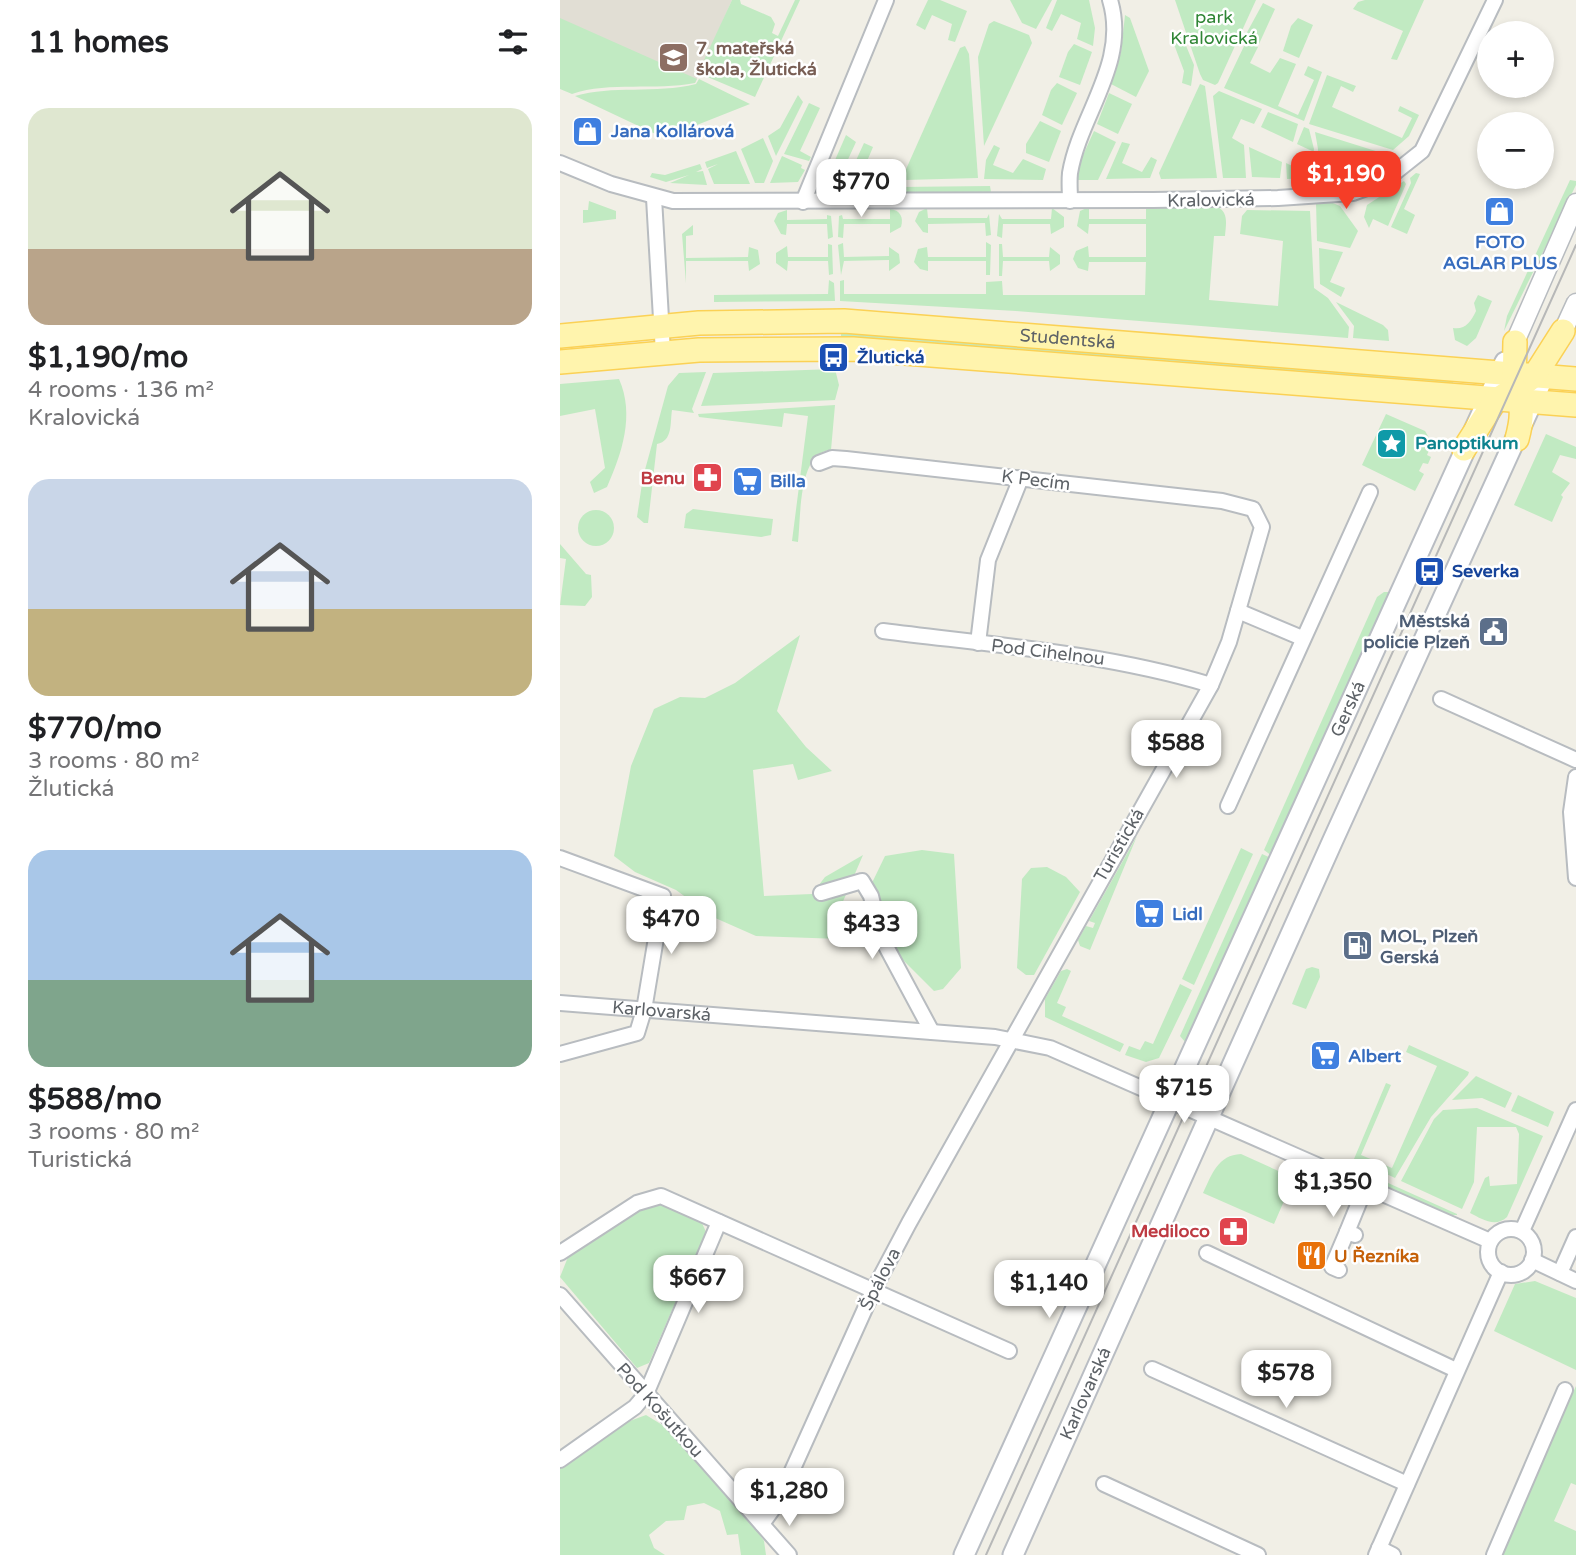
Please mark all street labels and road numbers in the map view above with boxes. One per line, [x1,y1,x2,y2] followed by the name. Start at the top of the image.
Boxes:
[1167,188,1255,212] street label: Kralovická
[1019,324,1116,353] street label: Studentská
[1000,465,1072,495] street label: K Pecím
[990,634,1106,670] street label: Pod Cihelnou
[1325,677,1370,740] street label: Gerská
[1089,804,1149,886] street label: Turistická
[611,996,712,1026] street label: Karlovarská
[855,1244,905,1314] street label: Špálova
[1055,1344,1116,1443] street label: Karlovarská
[612,1358,708,1462] street label: Pod Košutkou

